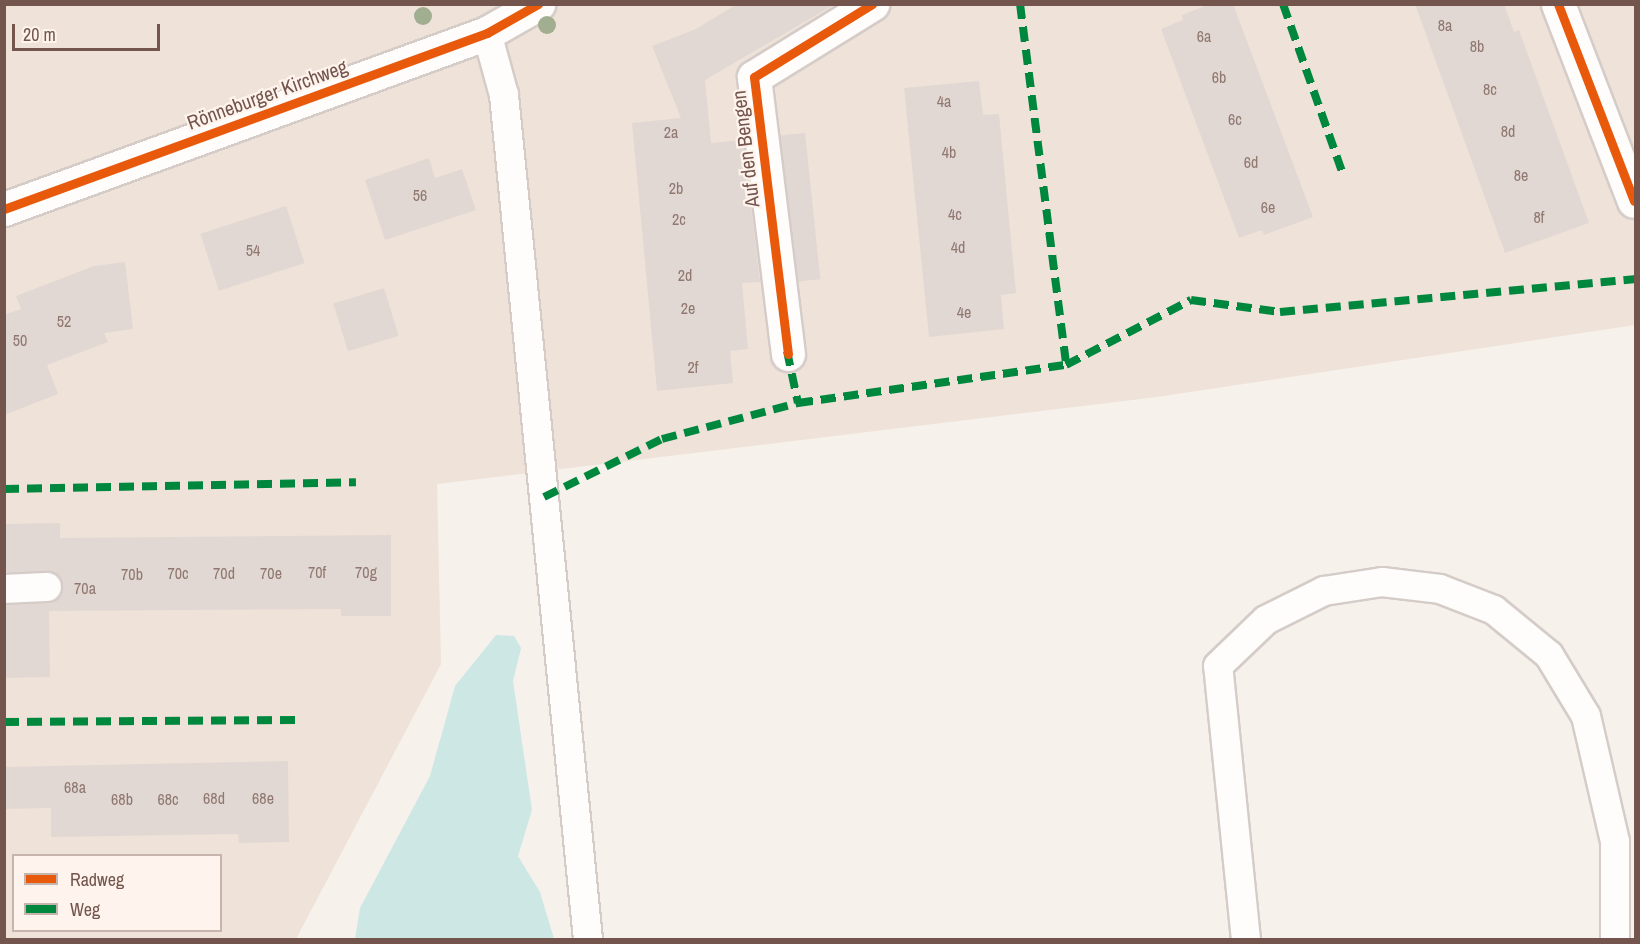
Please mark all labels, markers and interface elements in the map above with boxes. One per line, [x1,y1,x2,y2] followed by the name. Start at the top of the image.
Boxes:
[15,12,164,50] scale bar
[1438,15,1452,35] house number: 8a
[23,22,56,47] text: 20 m
[1197,26,1211,46] house number: 6a
[1470,36,1484,56] house number: 8b
[184,54,350,134] street label: Rönneburger Kirchweg
[1212,67,1226,87] house number: 6b
[1483,79,1497,99] house number: 8c
[726,89,764,209] street label: Auf den Bengen
[937,91,951,111] house number: 4a
[1228,109,1242,129] house number: 6c
[1501,121,1515,141] house number: 8d
[664,122,678,142] house number: 2a
[942,142,956,162] house number: 4b
[1244,152,1258,172] house number: 6d
[1514,165,1528,185] house number: 8e
[669,178,683,198] house number: 2b
[413,185,427,205] house number: 56
[1261,197,1275,217] house number: 6e
[948,204,962,224] house number: 4c
[1534,207,1544,227] house number: 8f
[672,209,686,229] house number: 2c
[951,237,965,257] house number: 4d
[246,240,260,260] house number: 54
[678,265,692,285] house number: 2d
[681,298,695,318] house number: 2e
[957,302,971,322] house number: 4e
[57,311,71,331] house number: 52
[13,330,27,350] house number: 50
[688,357,698,377] house number: 2f
[308,562,326,582] house number: 70f
[355,562,377,582] house number: 70g
[167,563,189,583] house number: 70c
[213,563,235,583] house number: 70d
[260,563,282,583] house number: 70e
[121,564,143,584] house number: 70b
[74,578,96,598] house number: 70a
[64,777,86,797] house number: 68a
[203,788,225,808] house number: 68d
[252,788,274,808] house number: 68e
[111,789,133,809] house number: 68b
[157,789,179,809] house number: 68c
[12,854,222,932] legend
[70,867,124,892] text: Radweg
[70,897,100,922] text: Weg

